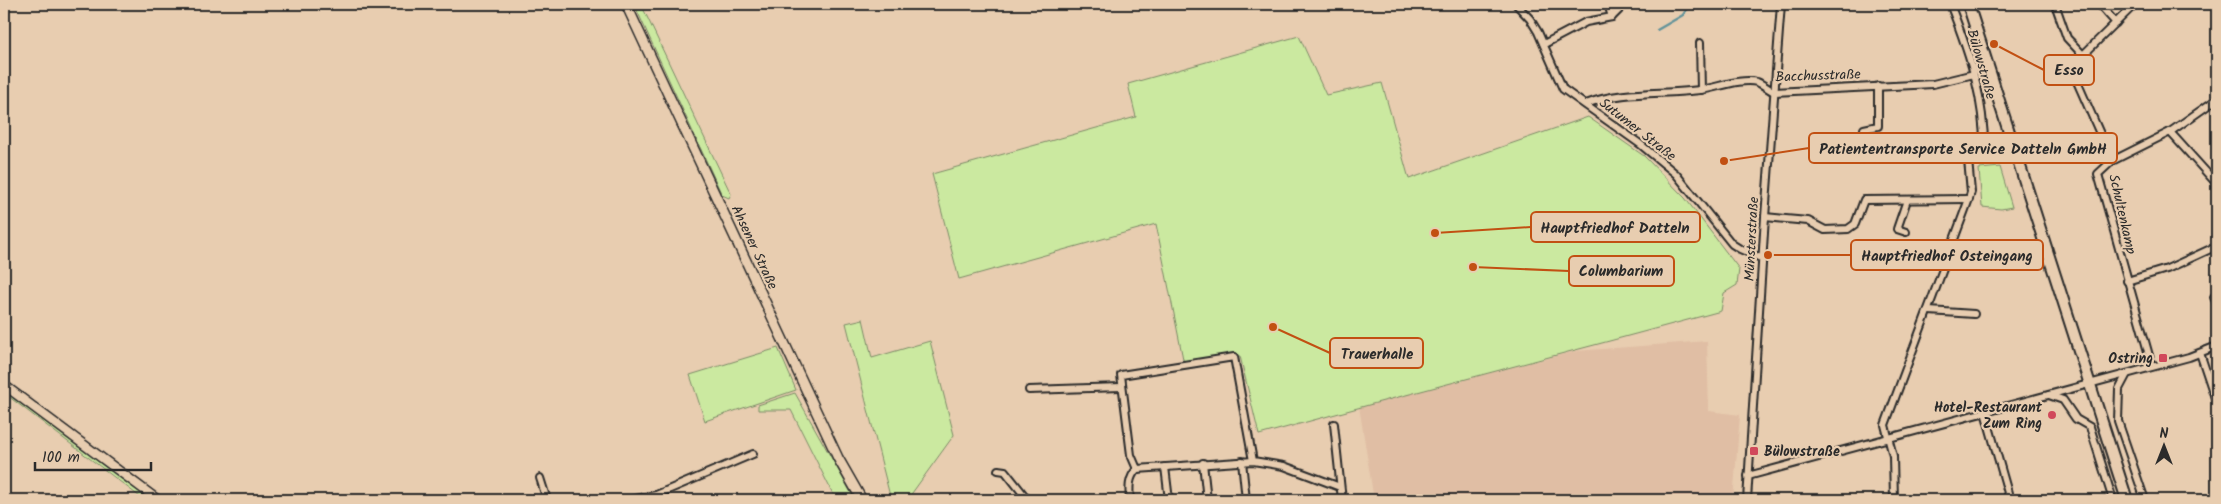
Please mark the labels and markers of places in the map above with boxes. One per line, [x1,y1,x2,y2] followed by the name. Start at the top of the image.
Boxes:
[2044,55,2094,85] callout: Esso
[1809,133,2117,163] callout: Patiententransporte Service Datteln GmbH
[1531,212,1700,242] callout: Hauptfriedhof Datteln
[1851,240,2043,270] callout: Hauptfriedhof Osteingang
[1569,256,1674,286] callout: Columbarium
[1330,338,1423,368] callout: Trauerhalle
[2108,348,2153,370] place label: Ostring
[2157,352,2169,364] marker: Ostring
[1934,397,2043,435] place label: Hotel-Restaurant Zum Ring
[2046,409,2058,421] marker: Hotel-Restaurant Zum Ring
[1764,441,1840,463] place label: Bülowstraße
[1748,445,1760,457] marker: Bülowstraße

